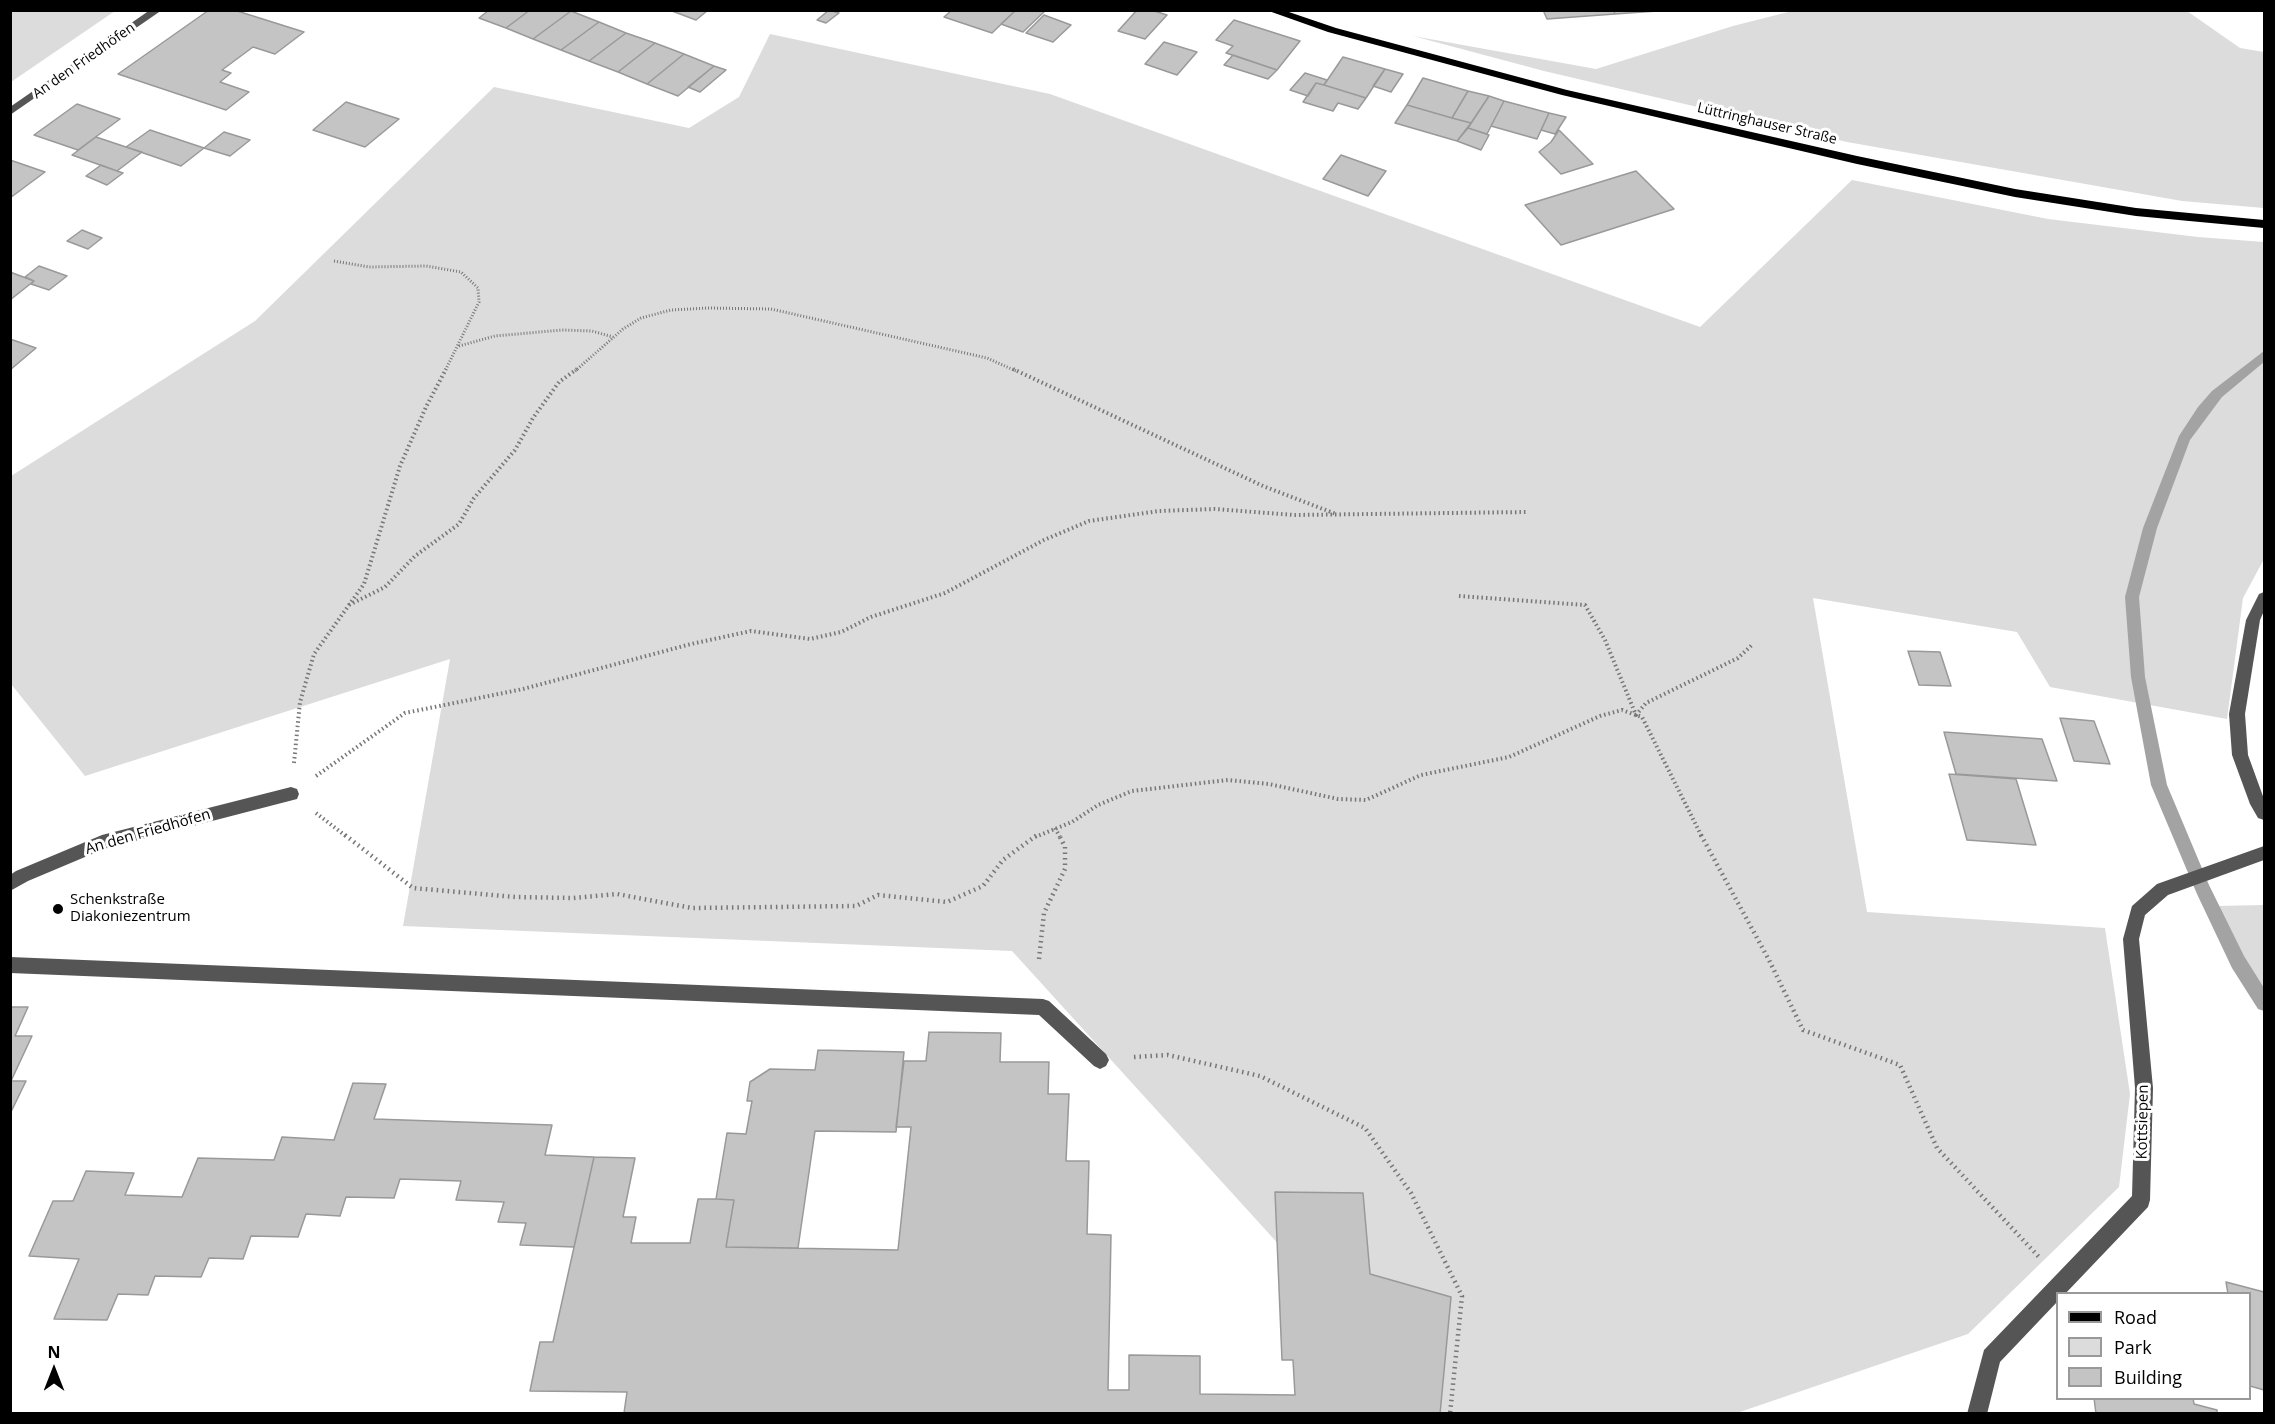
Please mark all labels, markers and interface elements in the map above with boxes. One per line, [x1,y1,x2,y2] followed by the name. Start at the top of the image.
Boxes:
[30,19,138,103] street label: An den Friedhöfen
[1695,100,1839,148] street label: Lüttringhauser Straße
[83,806,213,858] street label: An den Friedhöfen
[70,891,191,926] place label: Schenkstraße Diakoniezentrum
[51,902,65,916] marker: Schenkstraße Diakoniezentrum
[2133,1084,2153,1160] street label: Kottsiepen
[2056,1292,2251,1400] legend
[2114,1305,2157,1329] text: Road
[2114,1335,2152,1359] text: Park
[24,1340,84,1400] north arrow
[47,1341,61,1363] text: N
[2114,1365,2182,1389] text: Building

